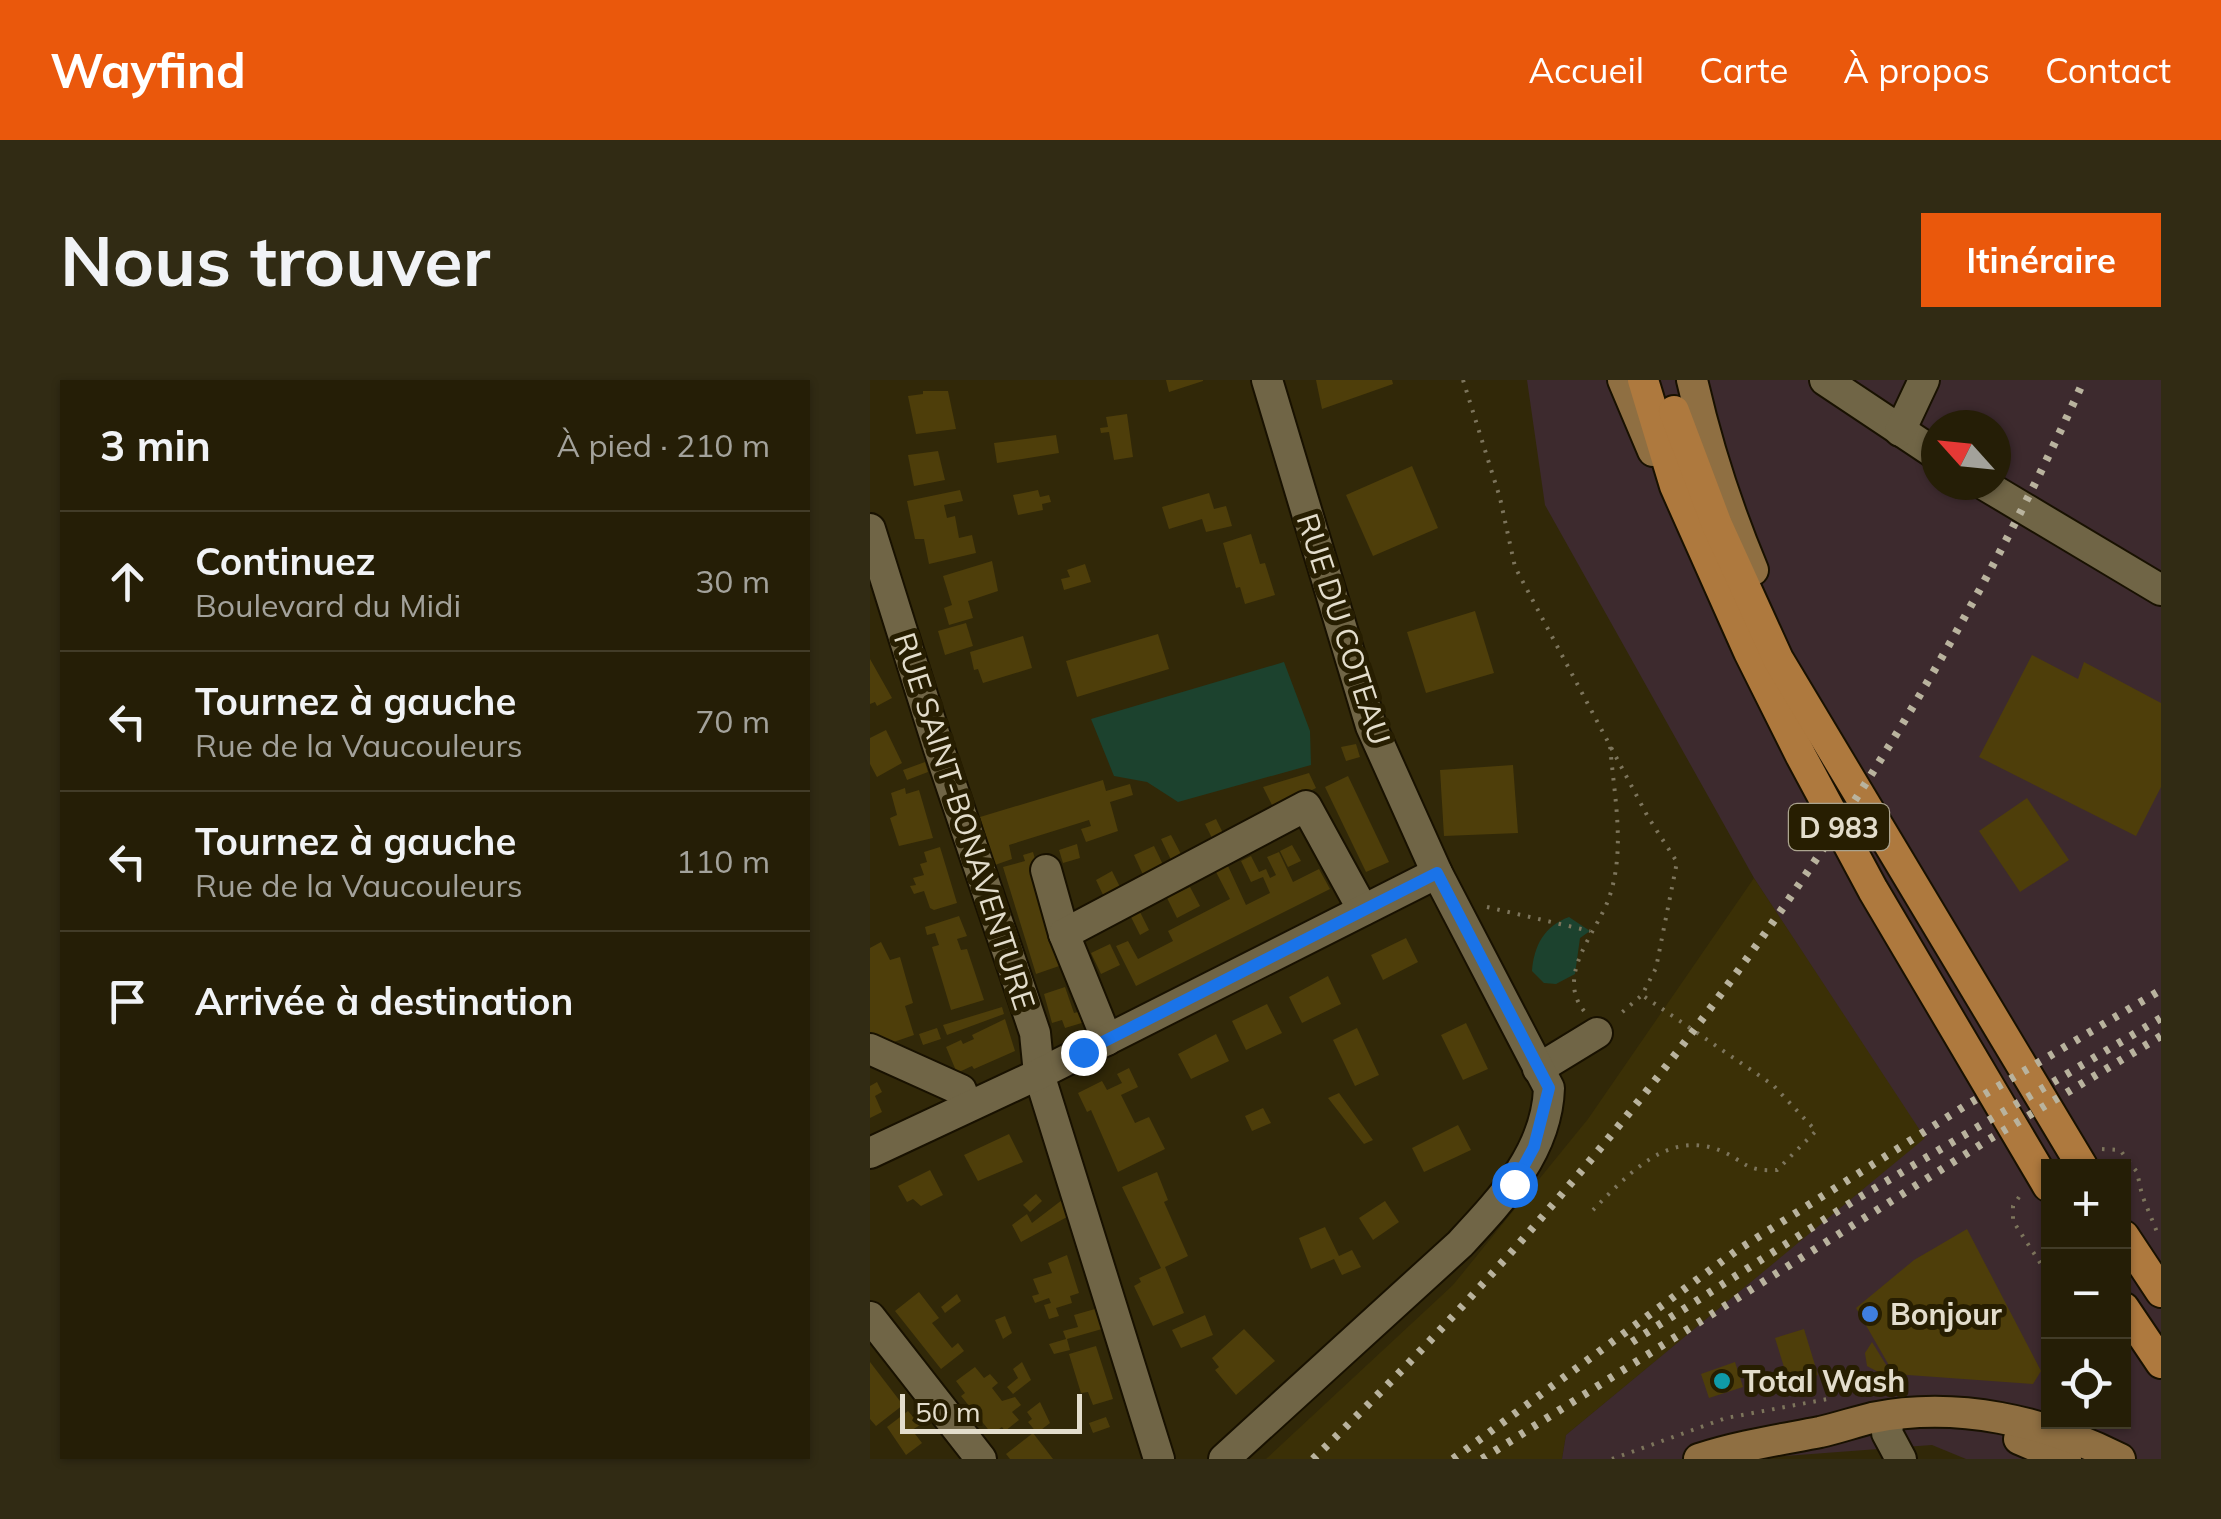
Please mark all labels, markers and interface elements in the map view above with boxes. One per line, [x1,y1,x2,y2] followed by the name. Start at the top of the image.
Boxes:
[50,40,246,100] text: Wayfind
[1528,48,1644,92] text: Accueil
[1699,48,1788,92] text: Carte
[1843,48,1990,92] text: À propos
[2045,48,2171,92] text: Contact
[1921,213,2161,307] button: Itinéraire
[60,216,490,304] text: Nous trouver
[1921,410,2011,500] north arrow
[100,419,211,472] text: 3 min
[557,425,770,465] text: À pied · 210 m
[1289,508,1399,750] street label: RUE DU COTEAU
[195,537,376,585] text: Continuez
[100,554,155,609] icon: ahead
[695,561,770,601] text: 30 m
[195,585,461,625] text: Boulevard du Midi
[886,628,1044,1014] street label: RUE SAINT-BONAVENTURE
[195,677,516,725] text: Tournez à gauche
[100,694,155,749] icon: left
[695,701,770,741] text: 70 m
[195,725,523,765] text: Rue de la Vaucouleurs
[1789,804,1889,850] road number: D 983
[195,817,516,865] text: Tournez à gauche
[100,834,155,889] icon: left
[676,841,770,881] text: 110 m
[195,865,523,905] text: Rue de la Vaucouleurs
[100,974,155,1029] icon: arrive
[195,977,573,1025] text: Arrivée à destination
[1061,1030,1107,1076] route end
[2041,1159,2131,1429] map controls
[2041,1159,2131,1249] button: +
[1492,1162,1538,1208] route start
[2041,1249,2131,1339] button: −
[1890,1295,2002,1333] place label: Bonjour
[1859,1303,1881,1325] marker: Bonjour
[2041,1339,2131,1429] button: locate
[1742,1362,1905,1400] place label: Total Wash
[1711,1370,1733,1392] marker: Total Wash
[900,1389,1082,1434] scale bar
[915,1394,981,1429] text: 50 m

